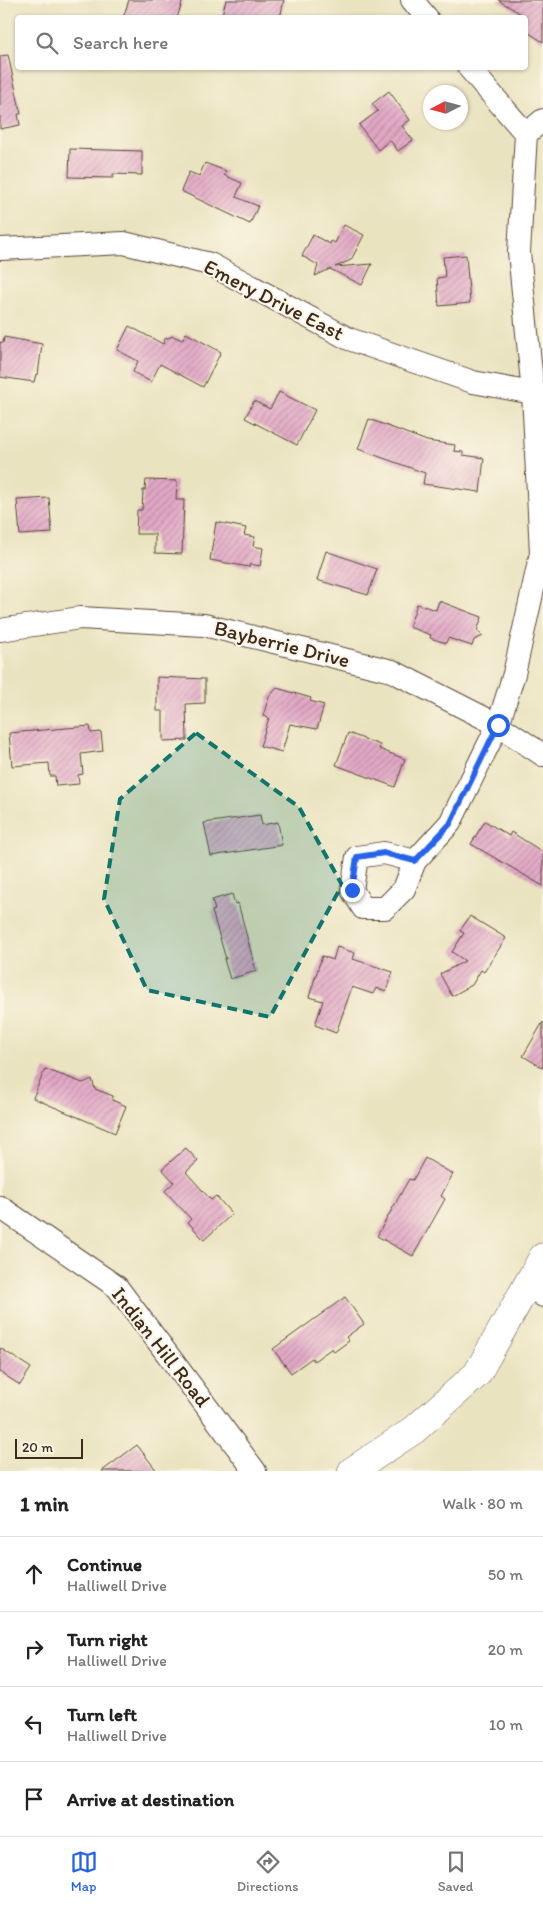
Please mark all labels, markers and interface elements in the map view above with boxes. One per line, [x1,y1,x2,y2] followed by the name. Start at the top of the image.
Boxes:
[15,15,528,70] search box
[33,29,61,57] icon: search
[73,31,168,54] text: Search here
[423,85,468,130] north arrow
[200,253,349,346] street label: Emery Drive East
[212,615,353,672] street label: Bayberrie Drive
[487,714,510,737] route start
[341,879,364,902] route end
[107,1282,216,1412] street label: Indian Hill Road
[15,1436,82,1459] scale bar
[22,1439,53,1456] text: 20 m
[20,1491,69,1516] text: 1 min
[442,1494,523,1513] text: Walk · 80 m
[67,1553,142,1576] text: Continue
[20,1560,48,1588] icon: ahead
[488,1565,523,1584] text: 50 m
[67,1576,167,1595] text: Halliwell Drive
[67,1628,148,1651] text: Turn right
[20,1635,48,1663] icon: right
[488,1640,523,1659] text: 20 m
[67,1651,167,1670] text: Halliwell Drive
[67,1703,137,1726] text: Turn left
[20,1710,48,1738] icon: left
[489,1715,523,1734] text: 10 m
[67,1726,167,1745] text: Halliwell Drive
[20,1785,48,1813] icon: arrive
[67,1788,234,1811] text: Arrive at destination
[70,1848,98,1895] tab: Map
[237,1848,298,1895] tab: Directions
[438,1848,473,1895] tab: Saved

